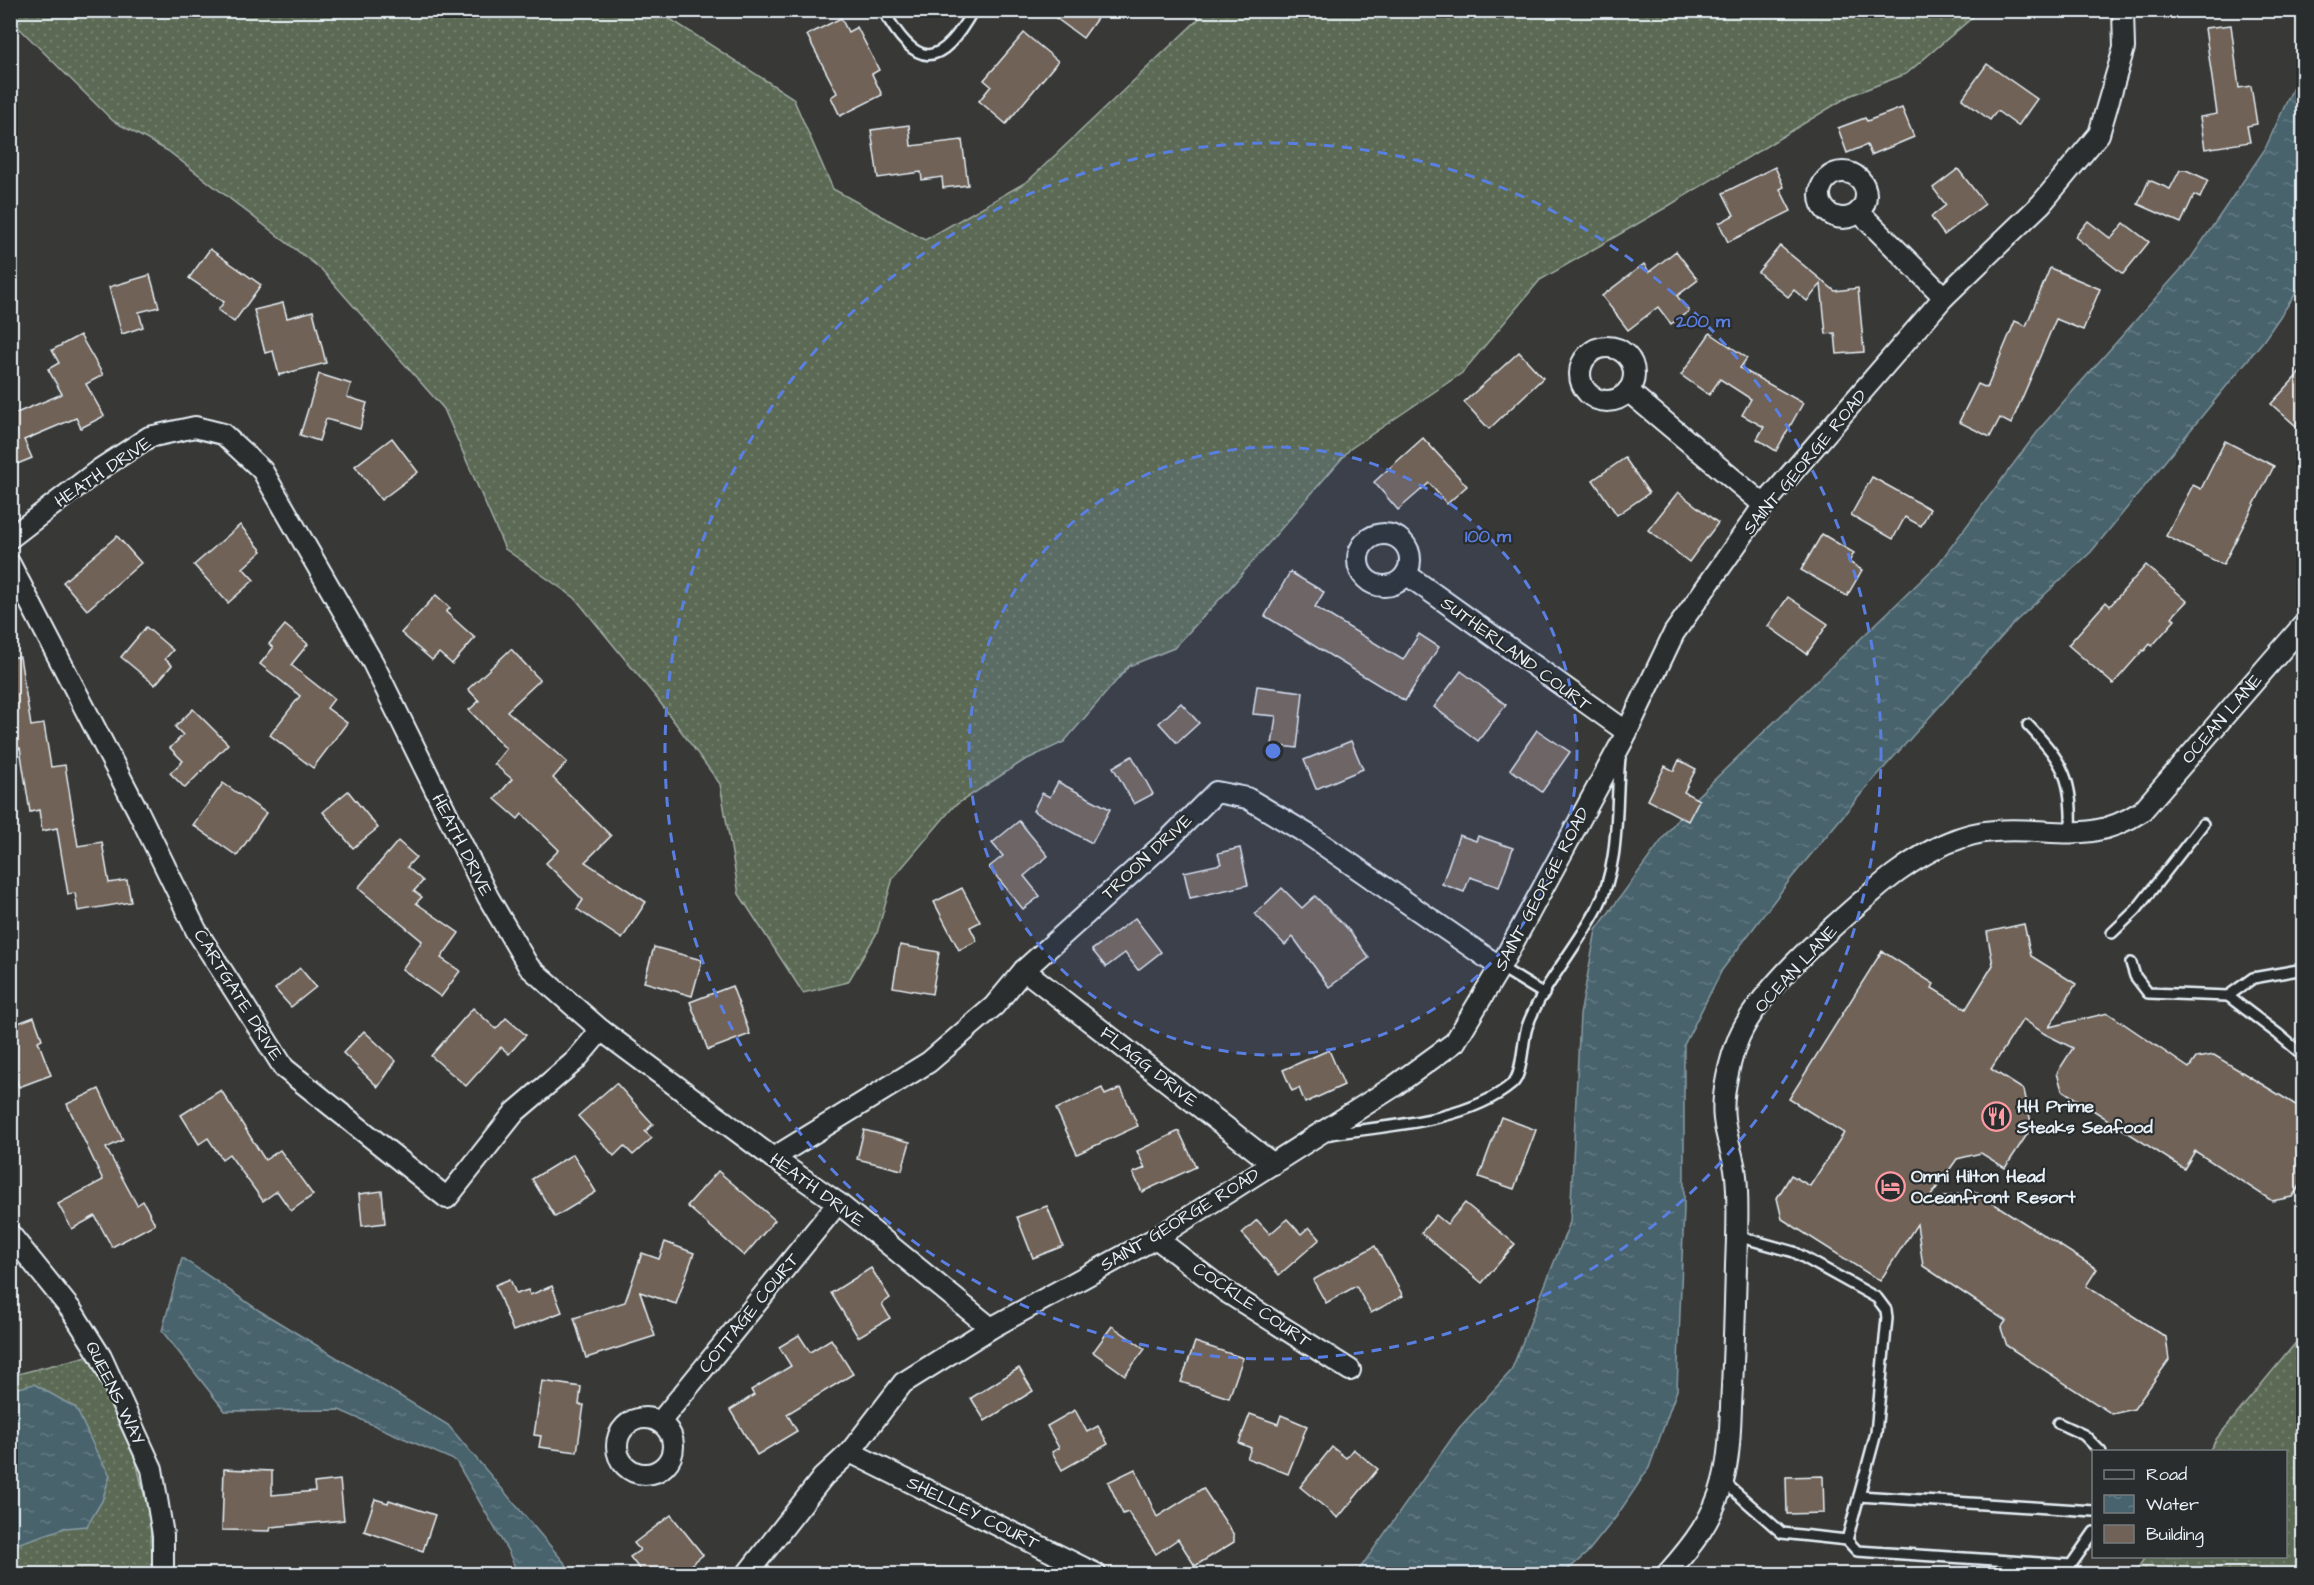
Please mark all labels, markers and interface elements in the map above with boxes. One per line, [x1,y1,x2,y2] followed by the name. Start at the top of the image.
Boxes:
[1675,309,1731,334] text: 200 m
[1737,384,1873,540] street label: SAINT GEORGE ROAD
[50,430,157,514] street label: HEATH DRIVE
[1465,524,1512,549] text: 100 m
[1436,591,1597,718] street label: SUTHERLAND COURT
[2176,669,2268,769] street label: OCEAN LANE
[1263,741,1283,761] centre of rings
[426,790,499,901] street label: HEATH DRIVE
[1488,803,1596,975] street label: SAINT GEORGE ROAD
[1096,808,1198,906] street label: TROON DRIVE
[1749,919,1843,1018] street label: OCEAN LANE
[188,925,289,1066] street label: CARTGATE DRIVE
[1095,1021,1203,1113] street label: FLAGG DRIVE
[2016,1094,2153,1140] place label: HH Prime Steaks Seafood
[1980,1100,2012,1132] restaurant icon: HH Prime Steaks Seafood
[765,1147,870,1233] street label: HEATH DRIVE
[1096,1162,1265,1278] street label: SAINT GEORGE ROAD
[1911,1164,2076,1210] place label: Omni Hilton Head Oceanfront Resort
[1874,1170,1906,1202] hotel icon: Omni Hilton Head Oceanfront Resort
[693,1247,806,1378] street label: COTTAGE COURT
[1188,1256,1317,1354] street label: COCKLE COURT
[79,1337,151,1449] street label: QUEENS WAY
[2092,1450,2287,1558] legend
[2146,1462,2187,1487] text: Road
[903,1470,1044,1556] street label: SHELLEY COURT
[2146,1492,2199,1517] text: Water
[2146,1522,2204,1548] text: Building

